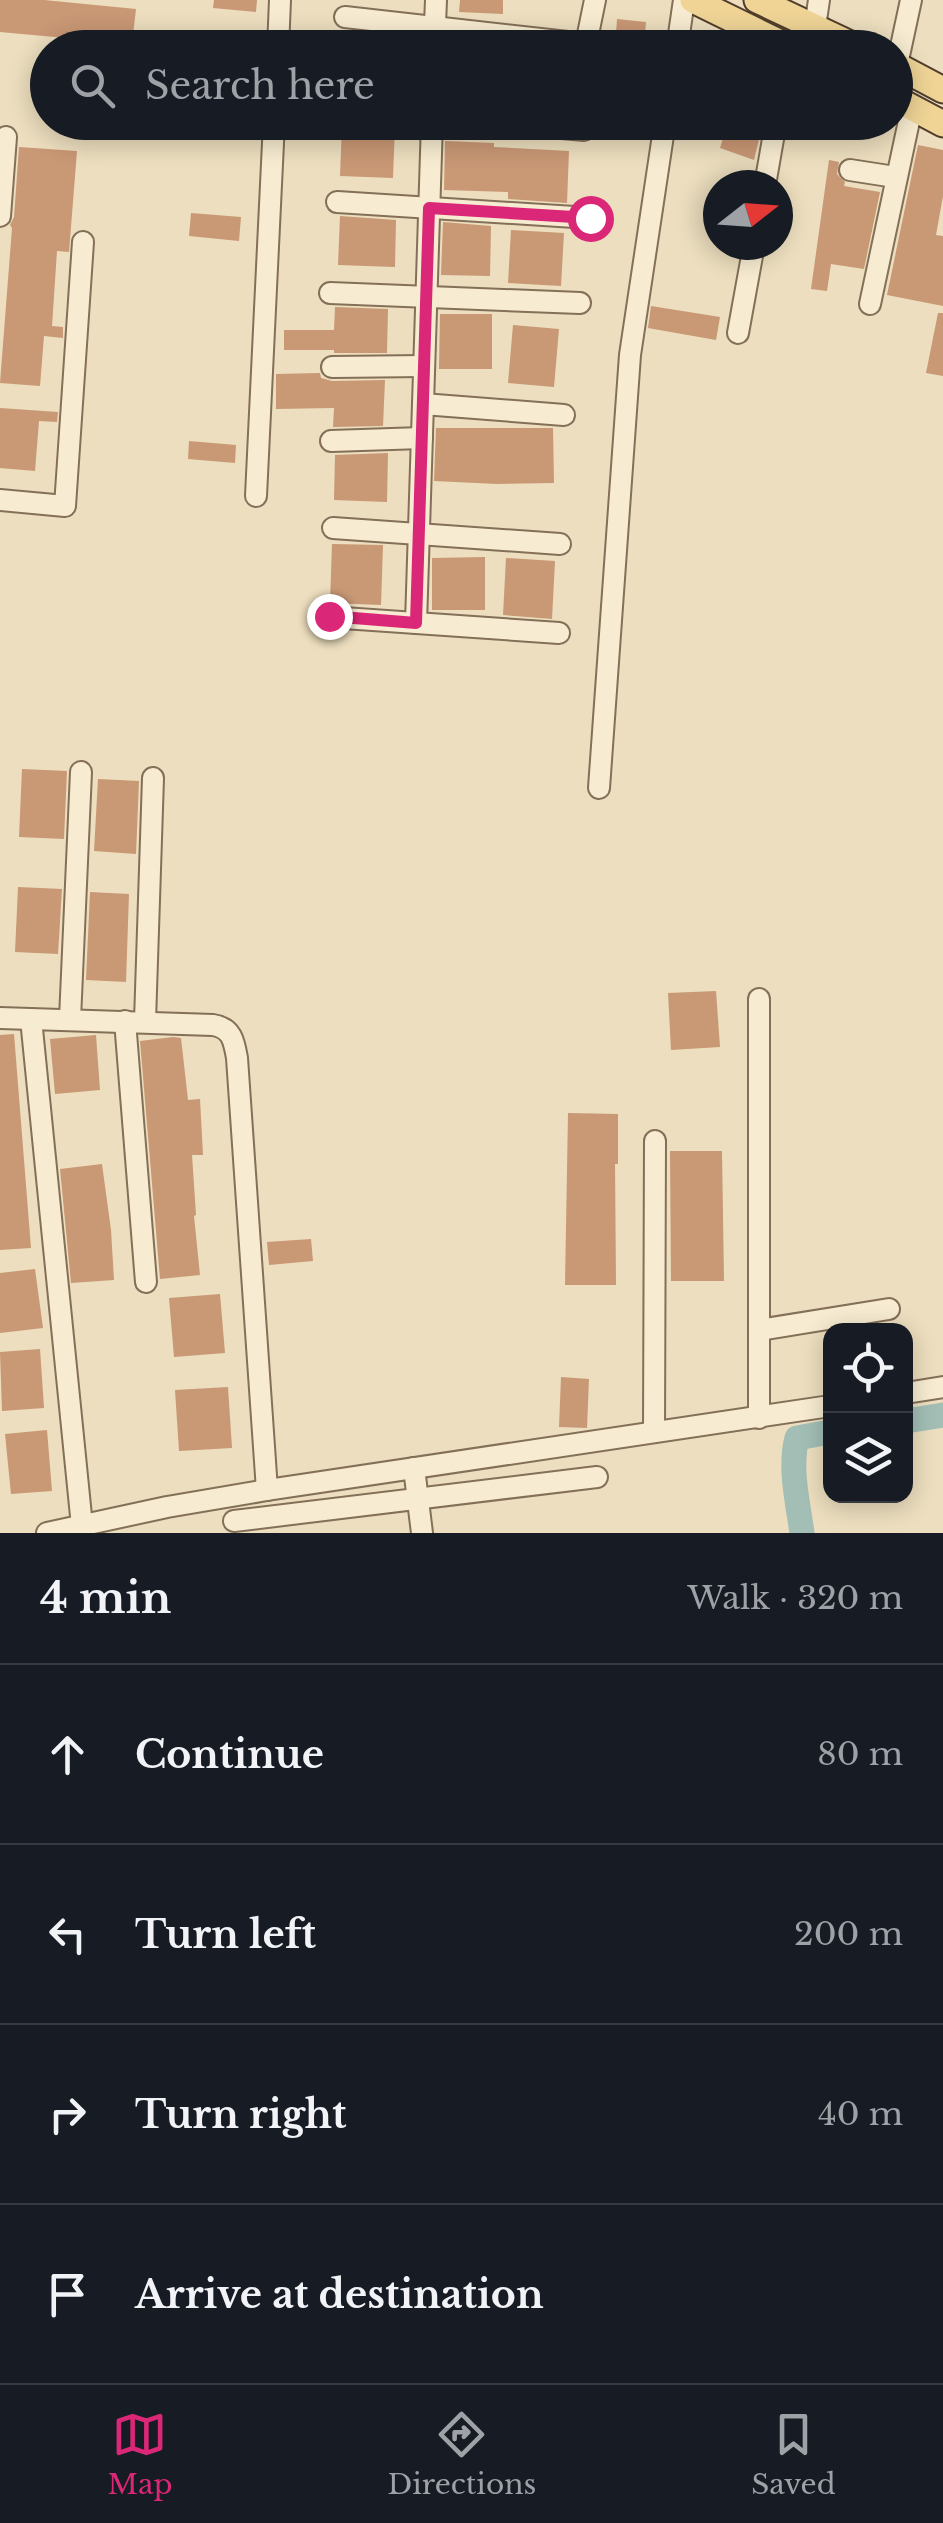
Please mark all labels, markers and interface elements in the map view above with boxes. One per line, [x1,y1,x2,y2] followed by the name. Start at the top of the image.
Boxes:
[30,30,913,140] search box
[65,58,120,113] icon: search
[145,62,375,109] text: Search here
[703,170,793,260] north arrow
[568,196,614,242] route start
[307,594,353,640] route end
[823,1323,913,1503] map controls
[823,1323,913,1413] button: locate
[823,1413,913,1503] button: layers
[40,1572,171,1624] text: 4 min
[688,1578,903,1618] text: Walk · 320 m
[40,1727,95,1782] icon: ahead
[135,1731,324,1778] text: Continue
[817,1734,903,1774] text: 80 m
[40,1907,95,1962] icon: left
[135,1911,316,1958] text: Turn left
[794,1914,903,1954] text: 200 m
[40,2087,95,2142] icon: right
[135,2091,346,2138] text: Turn right
[818,2094,903,2134] text: 40 m
[40,2267,95,2322] icon: arrive
[135,2271,544,2318] text: Arrive at destination
[107,2407,172,2502] tab: Map
[387,2407,536,2502] tab: Directions
[751,2407,836,2502] tab: Saved

